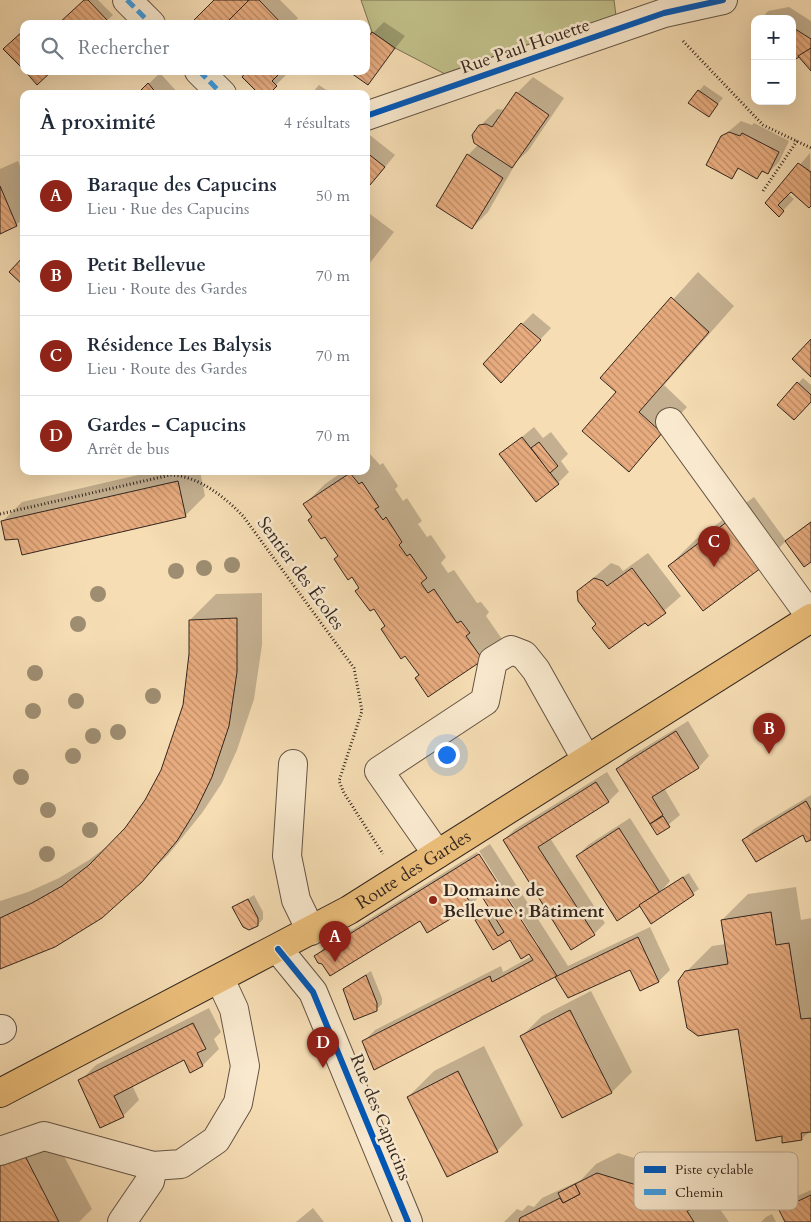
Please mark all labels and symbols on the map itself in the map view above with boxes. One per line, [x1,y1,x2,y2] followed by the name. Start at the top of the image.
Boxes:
[457,13,593,80] street label: Rue Paul Houette
[251,512,350,635] street label: Sentier des Écoles
[698,526,730,567] pin: C
[753,713,785,754] pin: B
[434,742,460,768] your location
[351,824,476,916] street label: Route des Gardes
[443,878,605,924] place label: Domaine de Bellevue : Bâtiment
[427,894,439,906] marker: Domaine de Bellevue : Bâtiment
[319,921,351,962] pin: A
[307,1027,339,1068] pin: D
[344,1050,417,1184] street label: Rue des Capucins
[634,1152,798,1210] legend
[675,1160,754,1179] text: Piste cyclable
[675,1183,724,1202] text: Chemin

